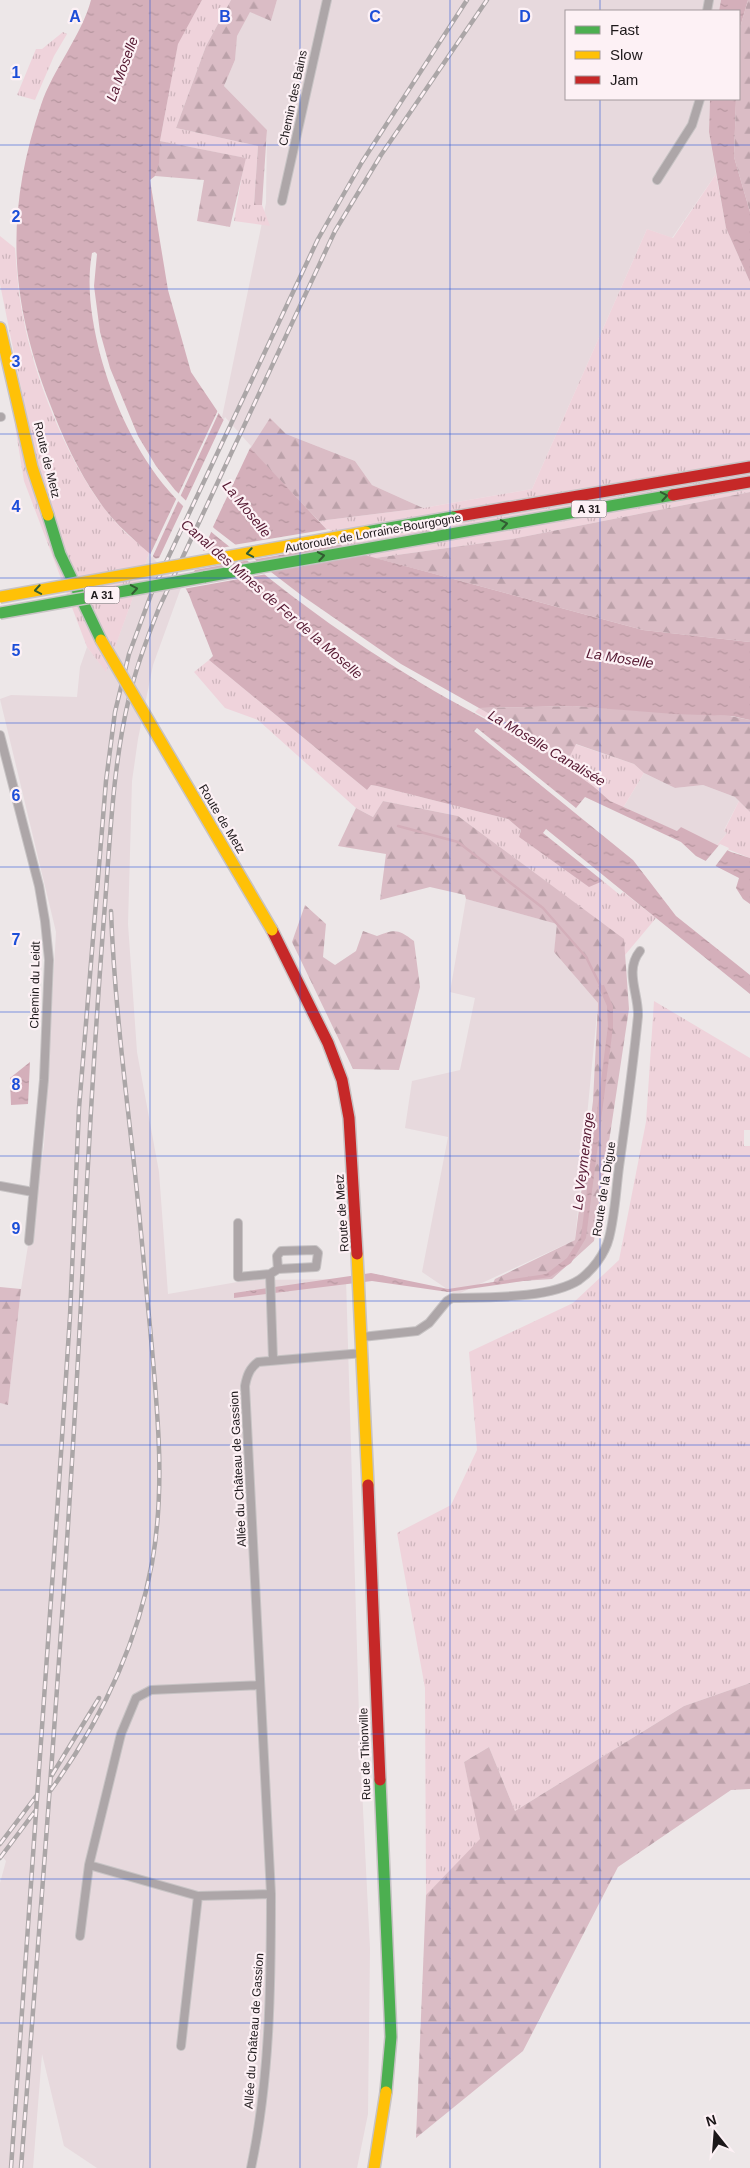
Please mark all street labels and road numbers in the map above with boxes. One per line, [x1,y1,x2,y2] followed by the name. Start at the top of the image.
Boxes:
[276,49,310,147] street label: Chemin des Bains
[31,420,63,500] street label: Route de Metz
[572,500,606,518] road number: A 31
[284,511,463,555] street label: Autoroute de Lorraine-Bourgogne
[84,586,120,604] road number: A 31
[196,782,248,856] street label: Route de Metz
[27,941,43,1029] street label: Chemin du Leidt
[590,1140,618,1238] street label: Route de la Digue
[332,1174,352,1252] street label: Route de Metz
[227,1391,249,1547] street label: Allée du Château de Gassion
[356,1707,374,1800] street label: Rue de Thionville
[242,1953,266,2109] street label: Allée du Château de Gassion

